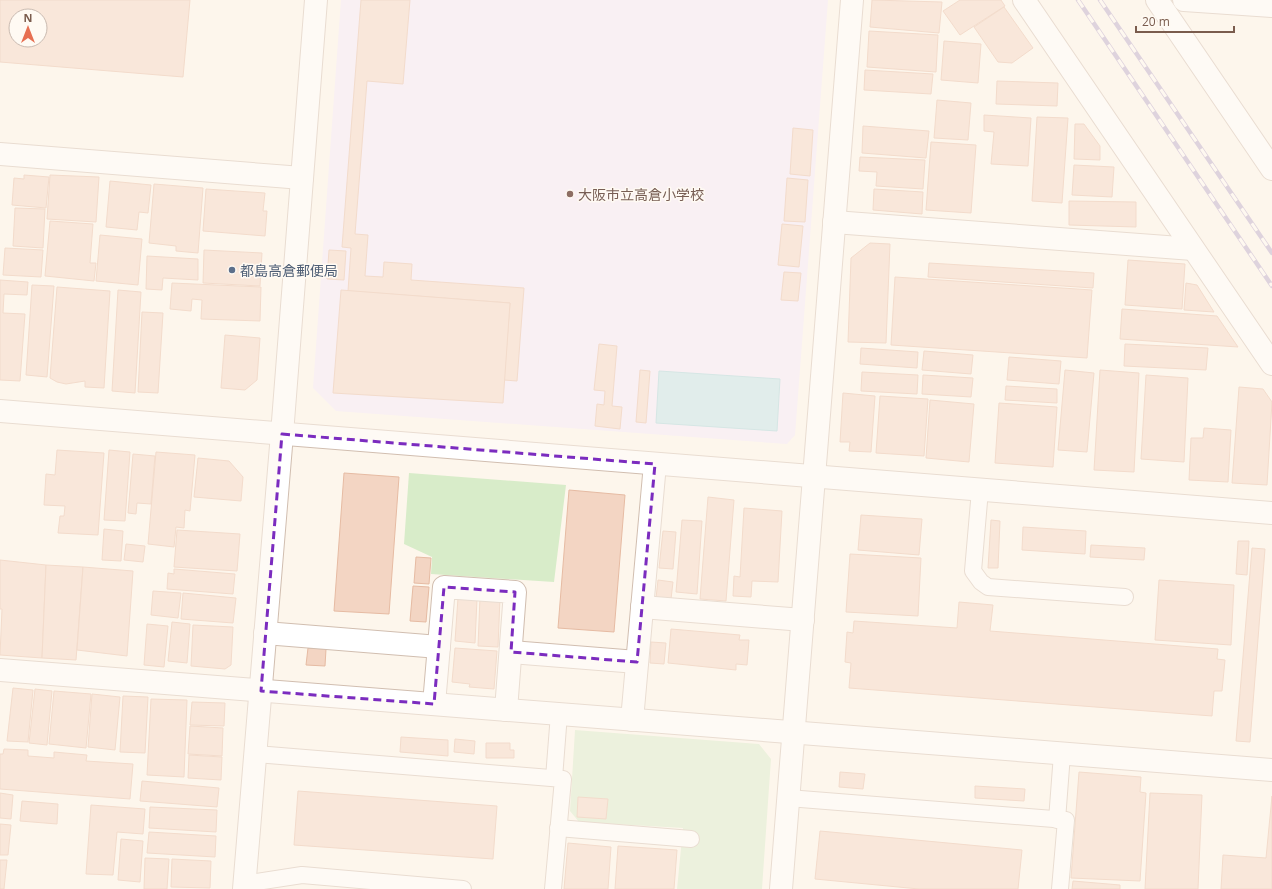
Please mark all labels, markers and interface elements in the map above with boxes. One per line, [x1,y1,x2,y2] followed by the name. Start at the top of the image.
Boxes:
[8,8,48,48] north arrow
[1136,8,1234,34] scale bar
[24,10,32,25] text: N
[1142,13,1170,30] text: 20 m
[578,185,704,204] place label: 大阪市立高倉小学校
[565,189,575,199] marker: 大阪市立高倉小学校
[240,261,338,280] place label: 都島高倉郵便局
[227,265,237,275] marker: 都島高倉郵便局

